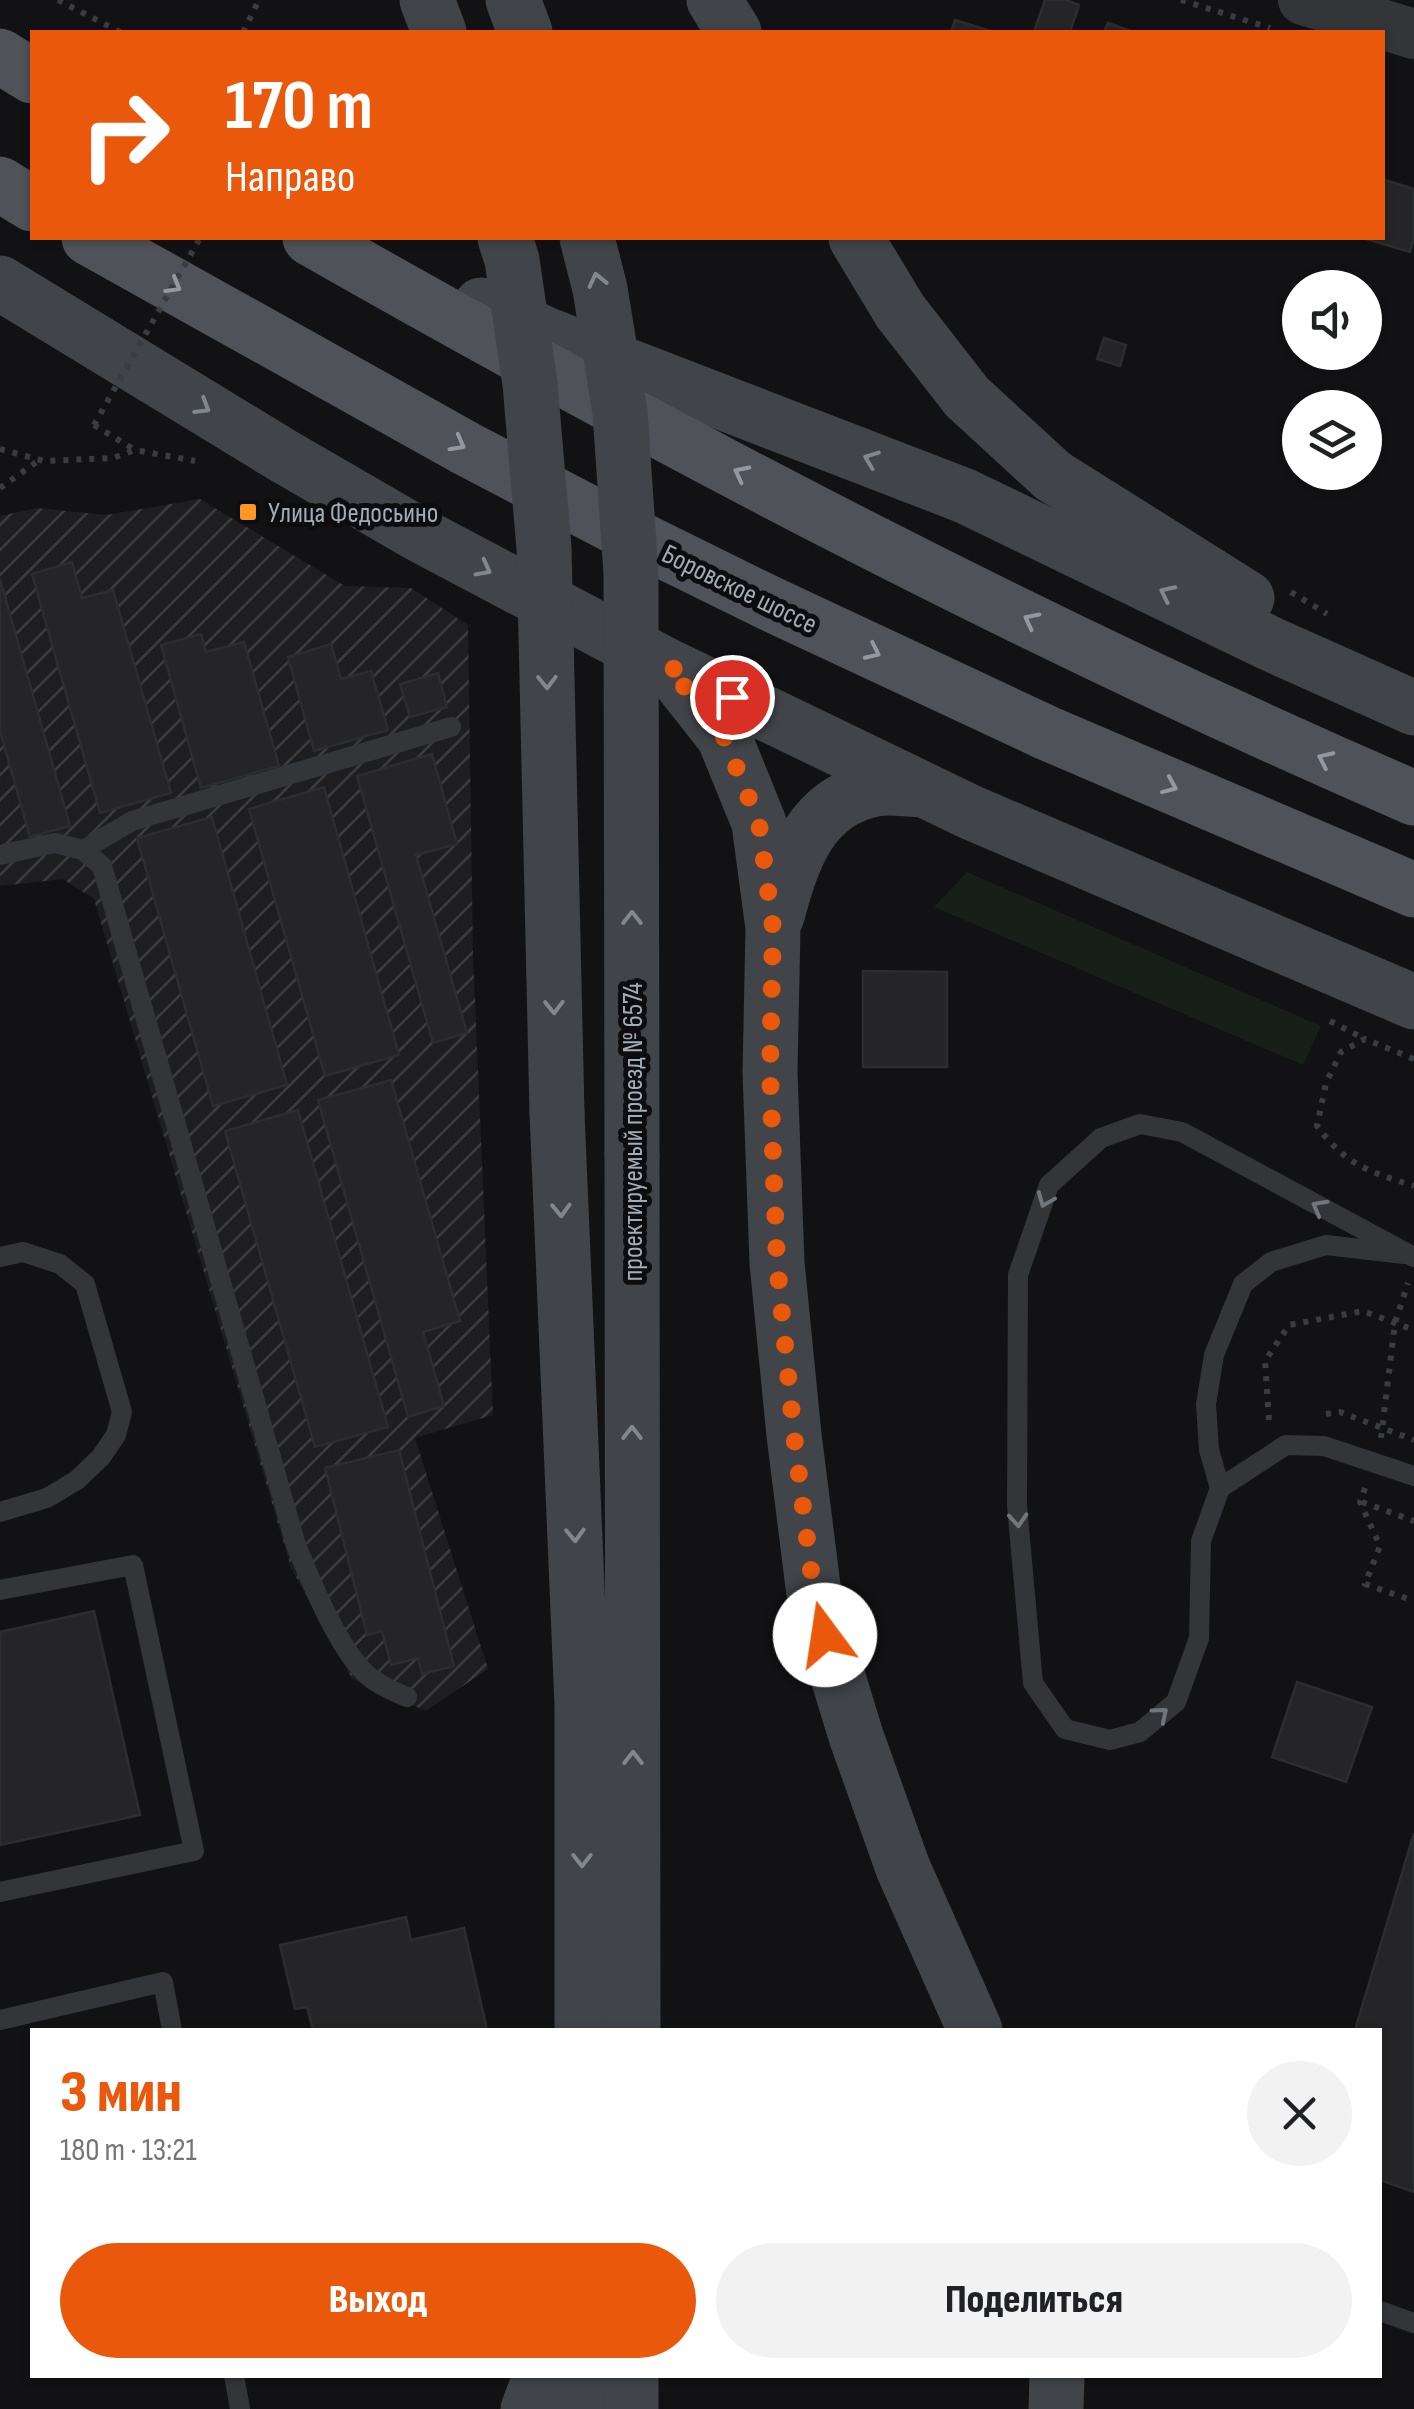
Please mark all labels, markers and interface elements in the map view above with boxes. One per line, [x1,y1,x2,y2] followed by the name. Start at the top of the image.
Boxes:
[225,65,373,149] text: 170 m
[60,70,190,200] icon: right
[225,150,355,205] text: Направо
[1282,270,1382,490] map controls
[1282,270,1382,370] button: sound
[588,272,609,289] one-way arrow
[163,274,181,293] one-way arrow
[1282,390,1382,490] button: layers
[192,395,210,414] one-way arrow
[447,431,465,451] one-way arrow
[863,451,880,471] one-way arrow
[733,466,751,485] one-way arrow
[268,497,438,530] place label: Улица Федосьино
[237,501,259,523] marker: Улица Федосьино
[656,538,822,641] street label: Боровское шоссе
[474,557,492,576] one-way arrow
[1159,586,1177,606] one-way arrow
[1023,613,1041,632] one-way arrow
[863,639,881,659] one-way arrow
[690,655,775,740] pin
[705,670,760,725] icon: arrive
[536,675,557,691] one-way arrow
[1317,751,1335,771] one-way arrow
[1159,774,1177,794] one-way arrow
[621,909,643,924] one-way arrow
[617,982,650,1281] street label: проектируемый проезд № 6574
[544,1000,565,1016] one-way arrow
[1036,1190,1057,1207] one-way arrow
[1312,1199,1330,1219] one-way arrow
[550,1203,571,1219] one-way arrow
[621,1424,643,1440] one-way arrow
[1007,1512,1029,1528] one-way arrow
[564,1527,585,1543] one-way arrow
[773,1583,877,1687] position arrow
[1150,1708,1168,1726] one-way arrow
[622,1749,644,1764] one-way arrow
[571,1852,593,1868] one-way arrow
[60,2057,182,2129] text: 3 мин
[1247,2061,1352,2166] button: close
[60,2131,197,2170] text: 180 m · 13:21
[60,2243,696,2358] button: Выход
[716,2243,1352,2358] button: Поделиться

